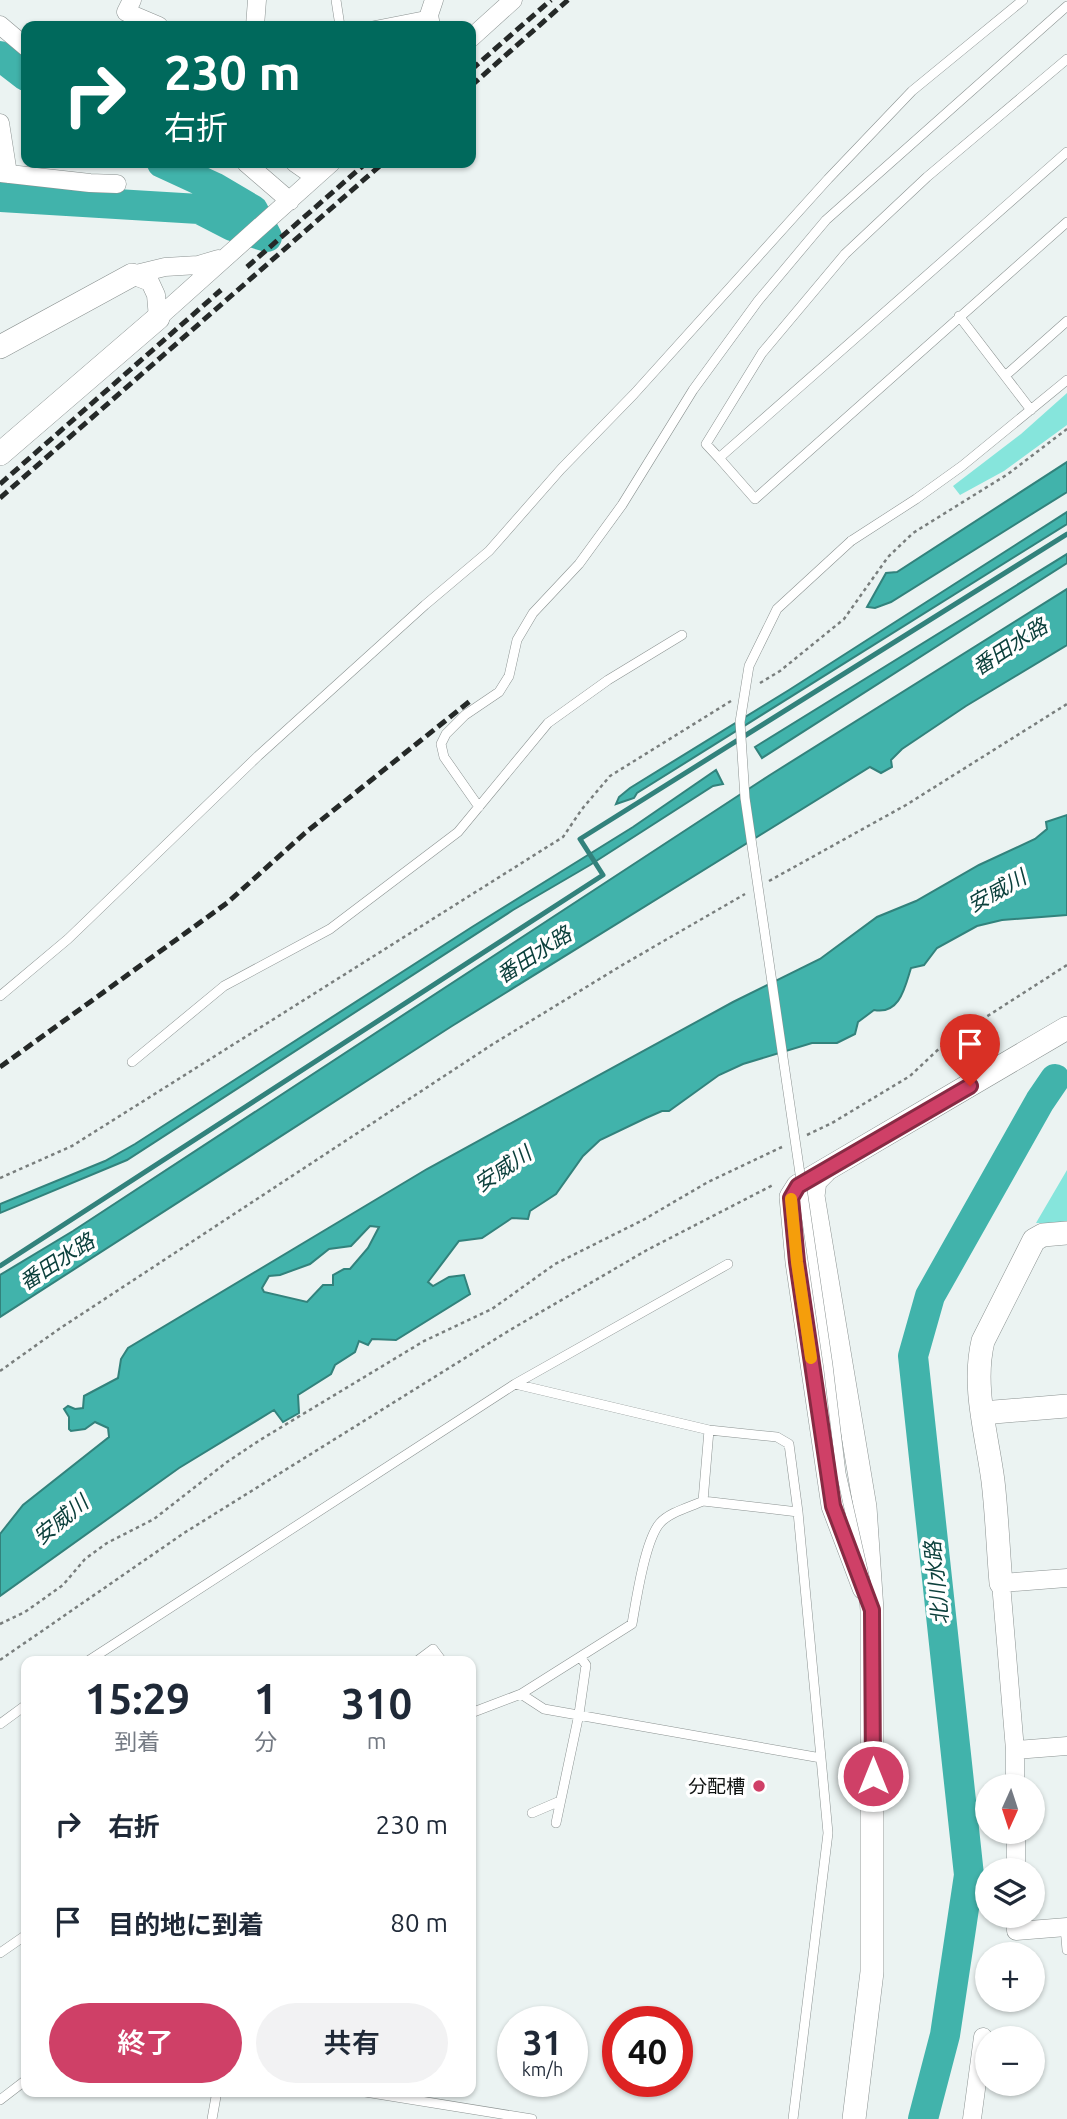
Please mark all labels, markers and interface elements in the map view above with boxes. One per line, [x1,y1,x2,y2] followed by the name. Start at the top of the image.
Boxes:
[164,44,301,99] text: 230 m
[49,49,140,140] icon: right
[164,109,228,145] text: 右折
[968,612,1053,679] water label: 番田水路
[963,863,1032,916] water label: 安威川
[492,920,577,987] water label: 番田水路
[940,1014,1000,1086] pin
[951,1025,989,1063] icon: arrive
[470,1139,537,1196] water label: 安威川
[15,1227,100,1294] water label: 番田水路
[28,1489,94,1548] water label: 安威川
[919,1538,952,1626] water label: 北川水路
[85,1675,190,1722] text: 15:29
[254,1675,277,1722] text: 1
[341,1680,412,1727] text: 310
[367,1728,387,1753] text: m
[114,1729,160,1754] text: 到着
[254,1729,277,1754] text: 分
[836,1739,910,1813] position arrow
[975,1774,1045,1844] north arrow
[975,1774,1045,2096] map controls
[688,1775,745,1797] place label: 分配槽
[751,1778,767,1794] marker: 分配槽
[49,1805,87,1843] icon: right
[376,1810,448,1839] text: 230 m
[108,1812,160,1841] text: 右折
[975,1858,1045,1928] button: layers
[49,1903,87,1941] icon: arrive
[390,1908,448,1937] text: 80 m
[108,1910,264,1939] text: 目的地に到着
[975,1942,1045,2012] button: +
[49,2003,242,2083] button: 終了
[256,2003,448,2083] button: 共有
[602,2006,693,2097] speed limit sign: 40
[523,2022,562,2062] text: 31
[975,2026,1045,2096] button: −
[522,2059,563,2079] text: km/h

